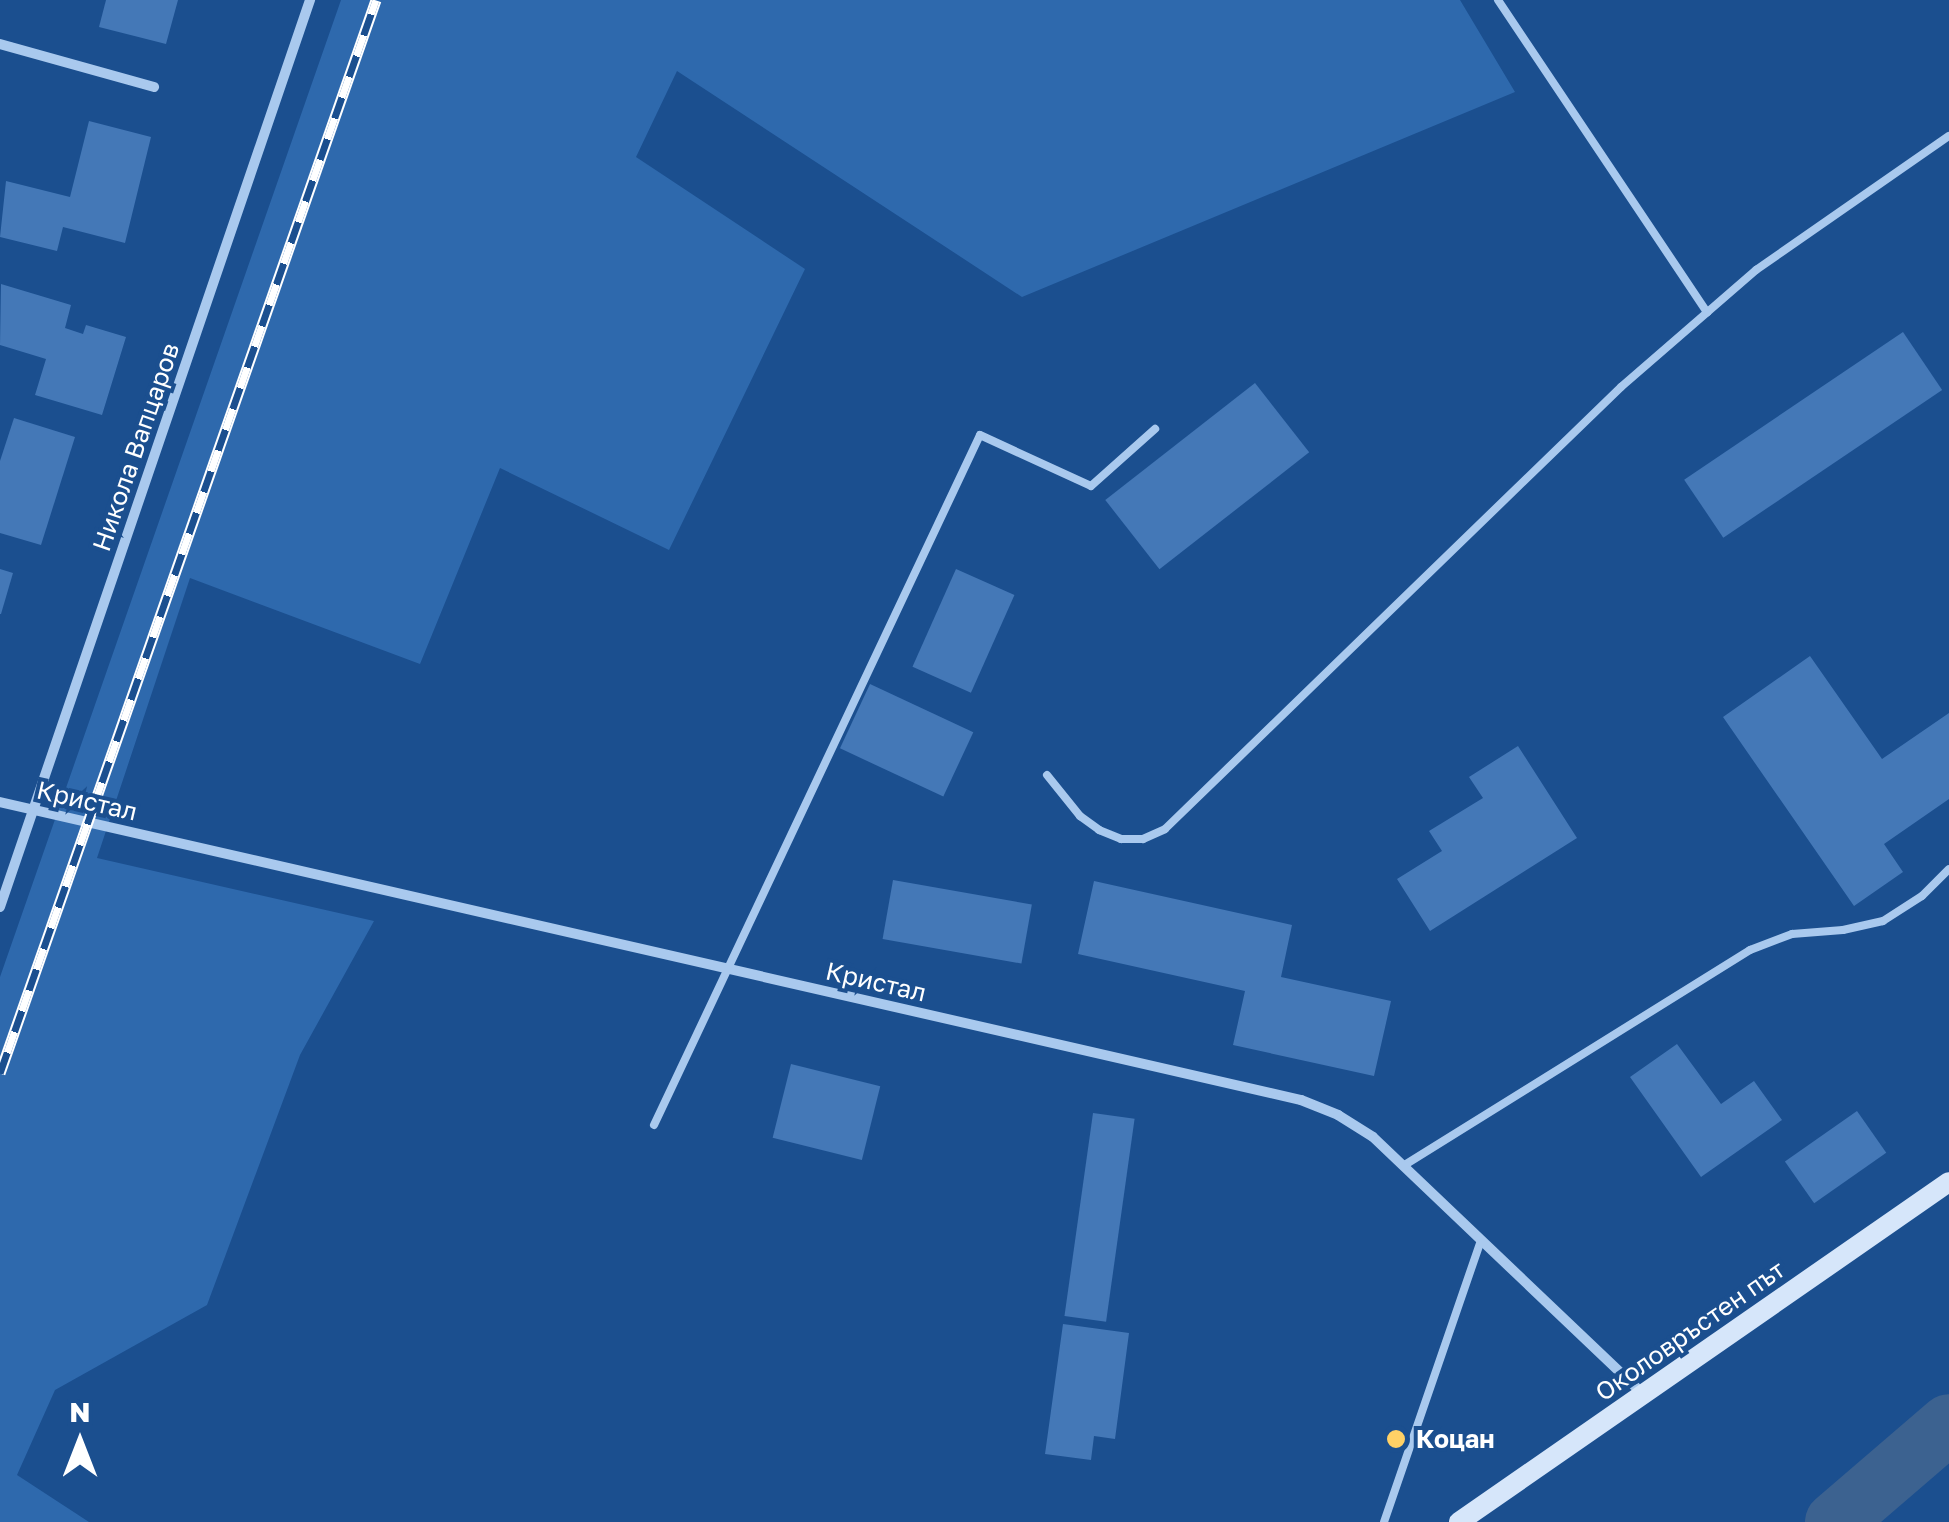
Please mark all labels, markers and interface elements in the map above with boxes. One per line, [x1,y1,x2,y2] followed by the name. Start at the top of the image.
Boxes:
[86,339,186,555] street label: Никола Вапцаров
[34,775,140,827] street label: Кристал
[823,956,929,1008] street label: Кристал
[1590,1254,1790,1408] street label: Околовръстен път
[30,1392,130,1492] north arrow
[69,1395,91,1428] text: N
[1416,1424,1495,1454] place label: Коцан
[1385,1428,1407,1450] marker: Коцан

